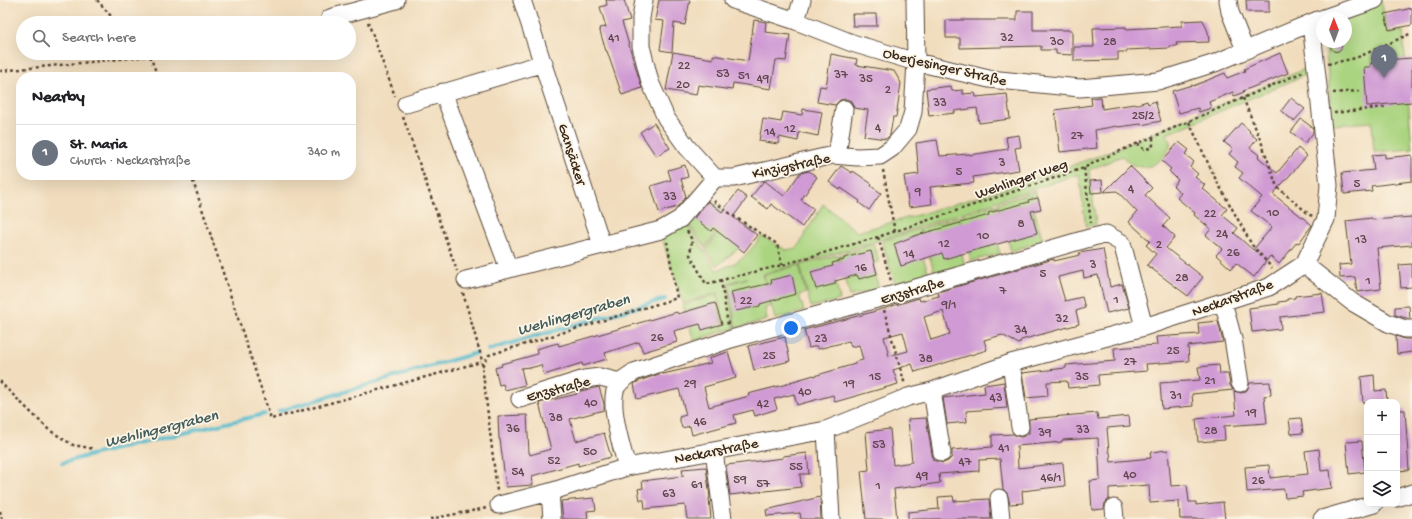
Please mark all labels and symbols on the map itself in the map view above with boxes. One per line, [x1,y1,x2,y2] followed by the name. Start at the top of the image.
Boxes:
[1316,12,1352,48] north arrow
[608,31,620,46] house number: 41
[999,31,1014,46] house number: 32
[1049,35,1065,50] house number: 30
[1103,35,1117,50] house number: 28
[881,45,1009,91] street label: Oberjesinger Straße
[1371,45,1397,78] pin: 1
[678,59,691,74] house number: 22
[716,67,730,82] house number: 53
[833,68,849,83] house number: 37
[738,69,750,84] house number: 51
[757,72,770,87] house number: 49
[858,72,873,87] house number: 35
[676,78,690,93] house number: 20
[885,83,892,98] house number: 2
[932,96,947,111] house number: 33
[1132,109,1155,124] house number: 25/2
[875,121,881,136] house number: 4
[553,122,590,189] street label: Gansäcker
[783,122,796,137] house number: 12
[763,125,776,140] house number: 14
[1070,129,1085,144] house number: 27
[751,150,832,184] street label: Kinzigstraße
[973,156,1070,204] street label: Wehlinger Weg
[998,156,1006,171] house number: 3
[956,165,963,180] house number: 5
[1354,177,1361,192] house number: 5
[1128,182,1134,197] house number: 4
[914,185,922,200] house number: 9
[662,190,677,205] house number: 33
[1266,206,1280,221] house number: 10
[1204,207,1217,222] house number: 22
[1017,217,1025,232] house number: 8
[1216,227,1228,242] house number: 24
[976,229,990,244] house number: 10
[1354,233,1367,248] house number: 13
[937,237,950,252] house number: 12
[1156,238,1163,253] house number: 2
[1227,246,1240,261] house number: 26
[902,247,915,262] house number: 14
[1089,258,1097,273] house number: 3
[854,261,867,276] house number: 16
[1040,267,1047,282] house number: 5
[1175,271,1189,286] house number: 28
[879,274,947,310] street label: Enzstraße
[1364,274,1371,289] house number: 1
[1190,276,1276,322] street label: Neckarstraße
[999,284,1008,299] house number: 7
[516,291,633,341] water label: Wehlingergraben
[1112,293,1119,308] house number: 1
[740,294,753,309] house number: 22
[941,298,956,313] house number: 9/1
[1054,312,1069,327] house number: 32
[781,318,801,338] your location
[1014,323,1027,338] house number: 34
[651,331,664,346] house number: 26
[814,332,828,347] house number: 23
[1166,344,1180,359] house number: 25
[762,349,776,364] house number: 25
[918,352,933,367] house number: 38
[1123,355,1138,370] house number: 27
[868,370,881,385] house number: 15
[1074,370,1089,385] house number: 35
[525,373,593,407] street label: Enzstraße
[1204,374,1216,389] house number: 21
[684,377,697,392] house number: 29
[842,377,855,392] house number: 19
[798,385,812,400] house number: 40
[1169,389,1182,404] house number: 31
[990,391,1003,406] house number: 43
[584,396,598,411] house number: 40
[757,397,770,412] house number: 42
[1244,406,1257,421] house number: 19
[103,407,221,454] water label: Wehlingergraben
[548,411,563,426] house number: 38
[694,415,707,430] house number: 46
[505,422,520,437] house number: 36
[1075,423,1090,438] house number: 33
[1204,424,1218,439] house number: 28
[1037,426,1052,441] house number: 39
[673,435,760,469] street label: Neckarstraße
[872,438,886,453] house number: 53
[998,441,1010,456] house number: 41
[583,445,598,460] house number: 50
[547,454,561,469] house number: 52
[959,455,973,470] house number: 47
[789,460,803,475] house number: 55
[512,465,525,480] house number: 54
[1123,468,1137,483] house number: 40
[916,469,929,484] house number: 49
[1040,471,1062,486] house number: 46/1
[733,473,747,488] house number: 59
[1252,474,1265,489] house number: 26
[756,477,771,492] house number: 57
[691,478,703,493] house number: 61
[874,479,881,494] house number: 1
[662,487,676,502] house number: 63

